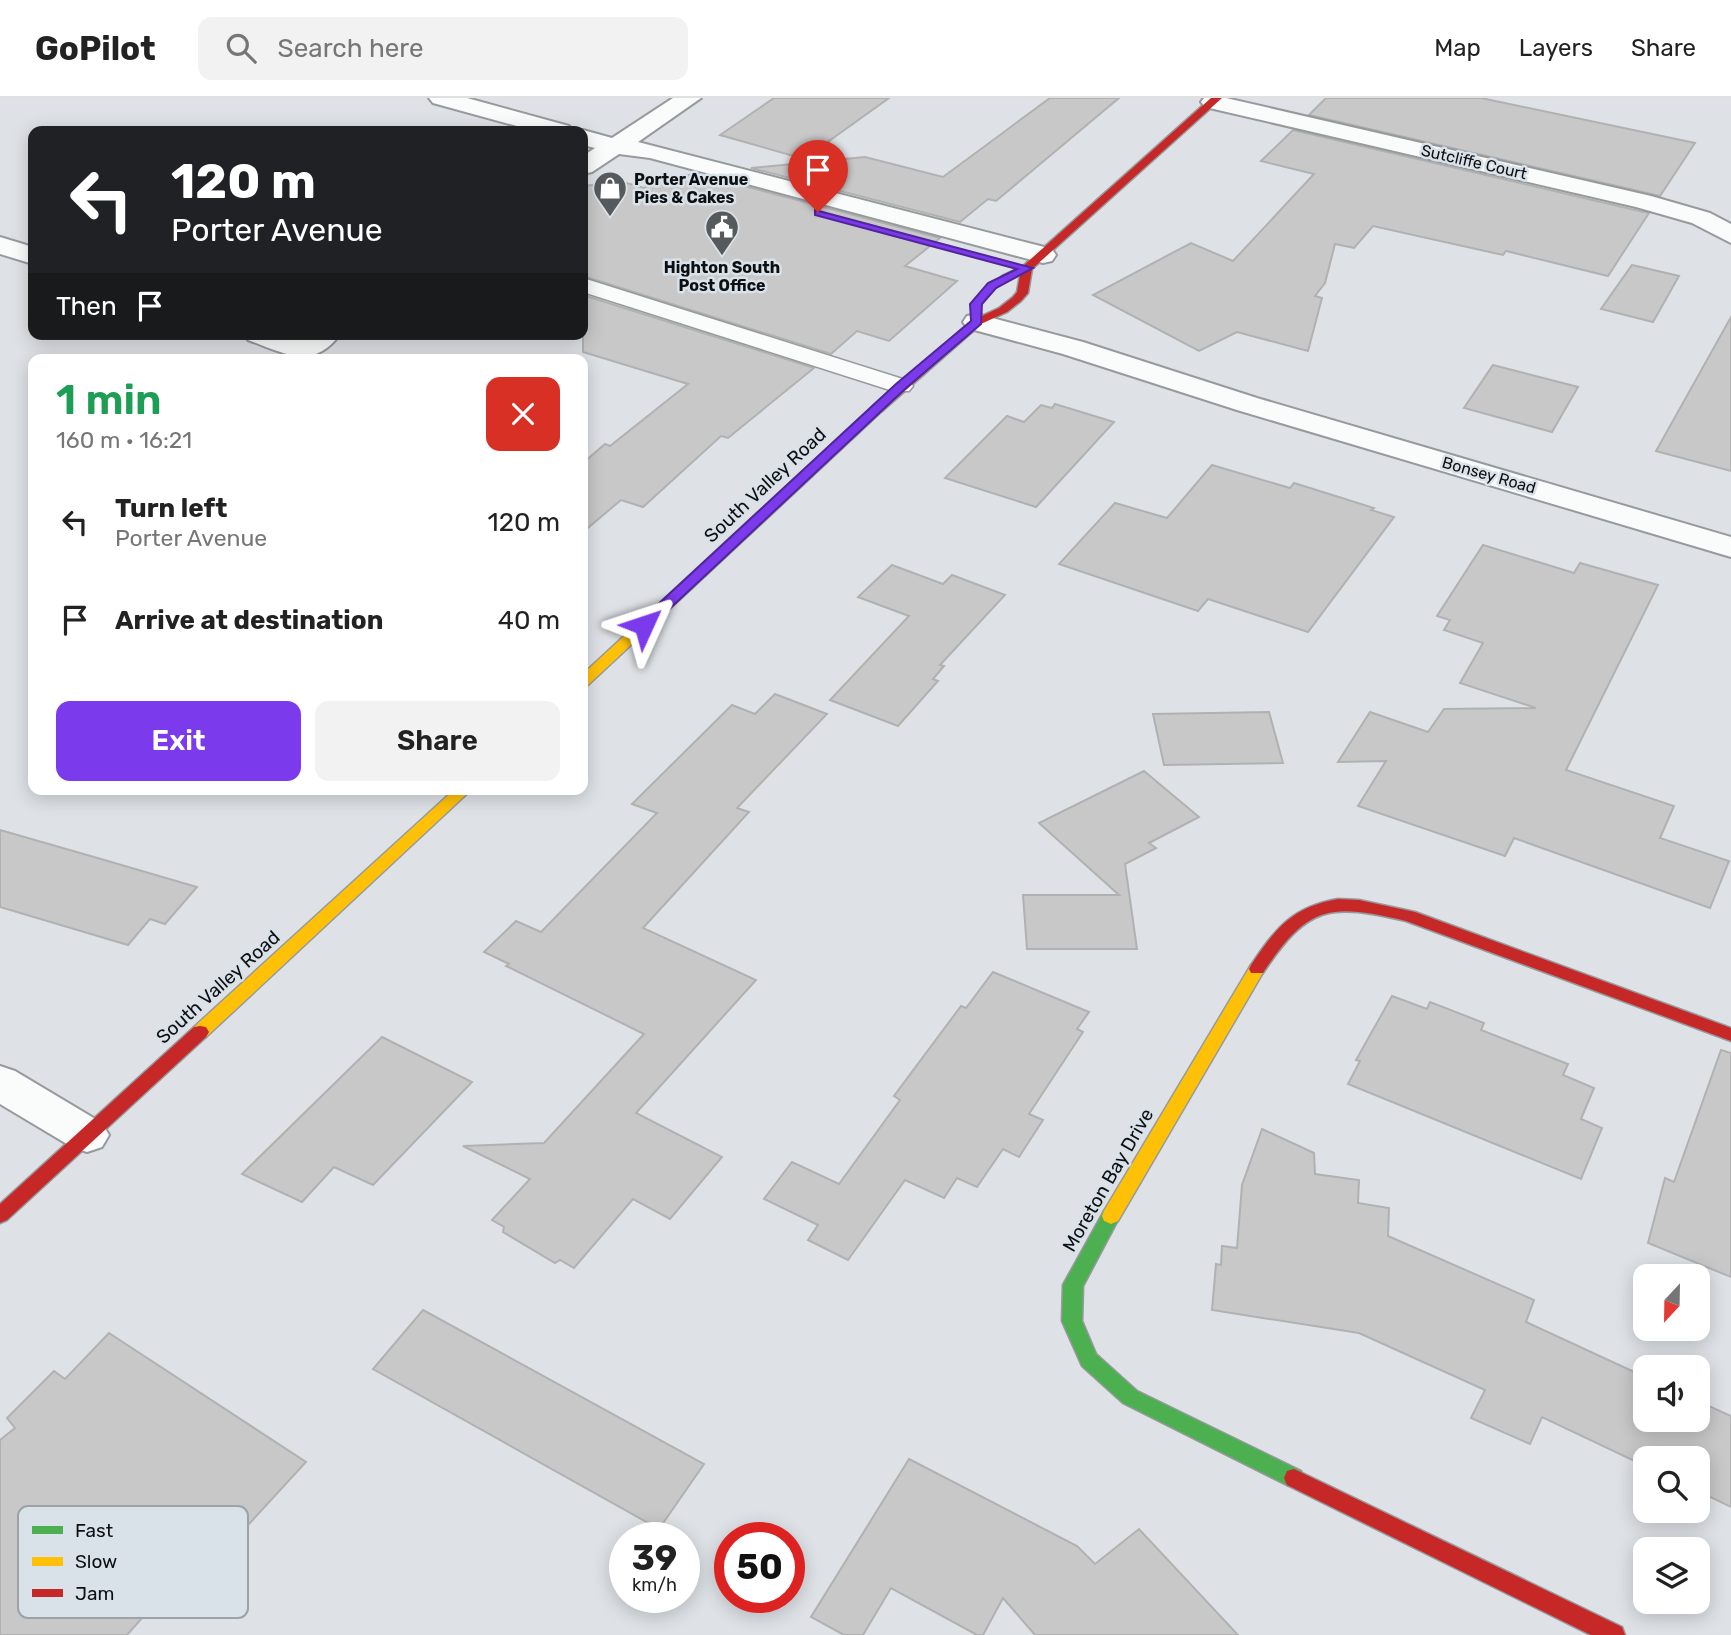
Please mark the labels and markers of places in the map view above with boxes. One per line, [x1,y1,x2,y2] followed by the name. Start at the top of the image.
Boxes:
[788,140,848,212] pin
[591,169,629,218] shop icon: Porter Avenue Pies & Cakes
[634,170,748,207] place label: Porter Avenue Pies & Cakes
[703,208,741,257] public building icon: Highton South Post Office
[664,258,780,295] place label: Highton South Post Office

